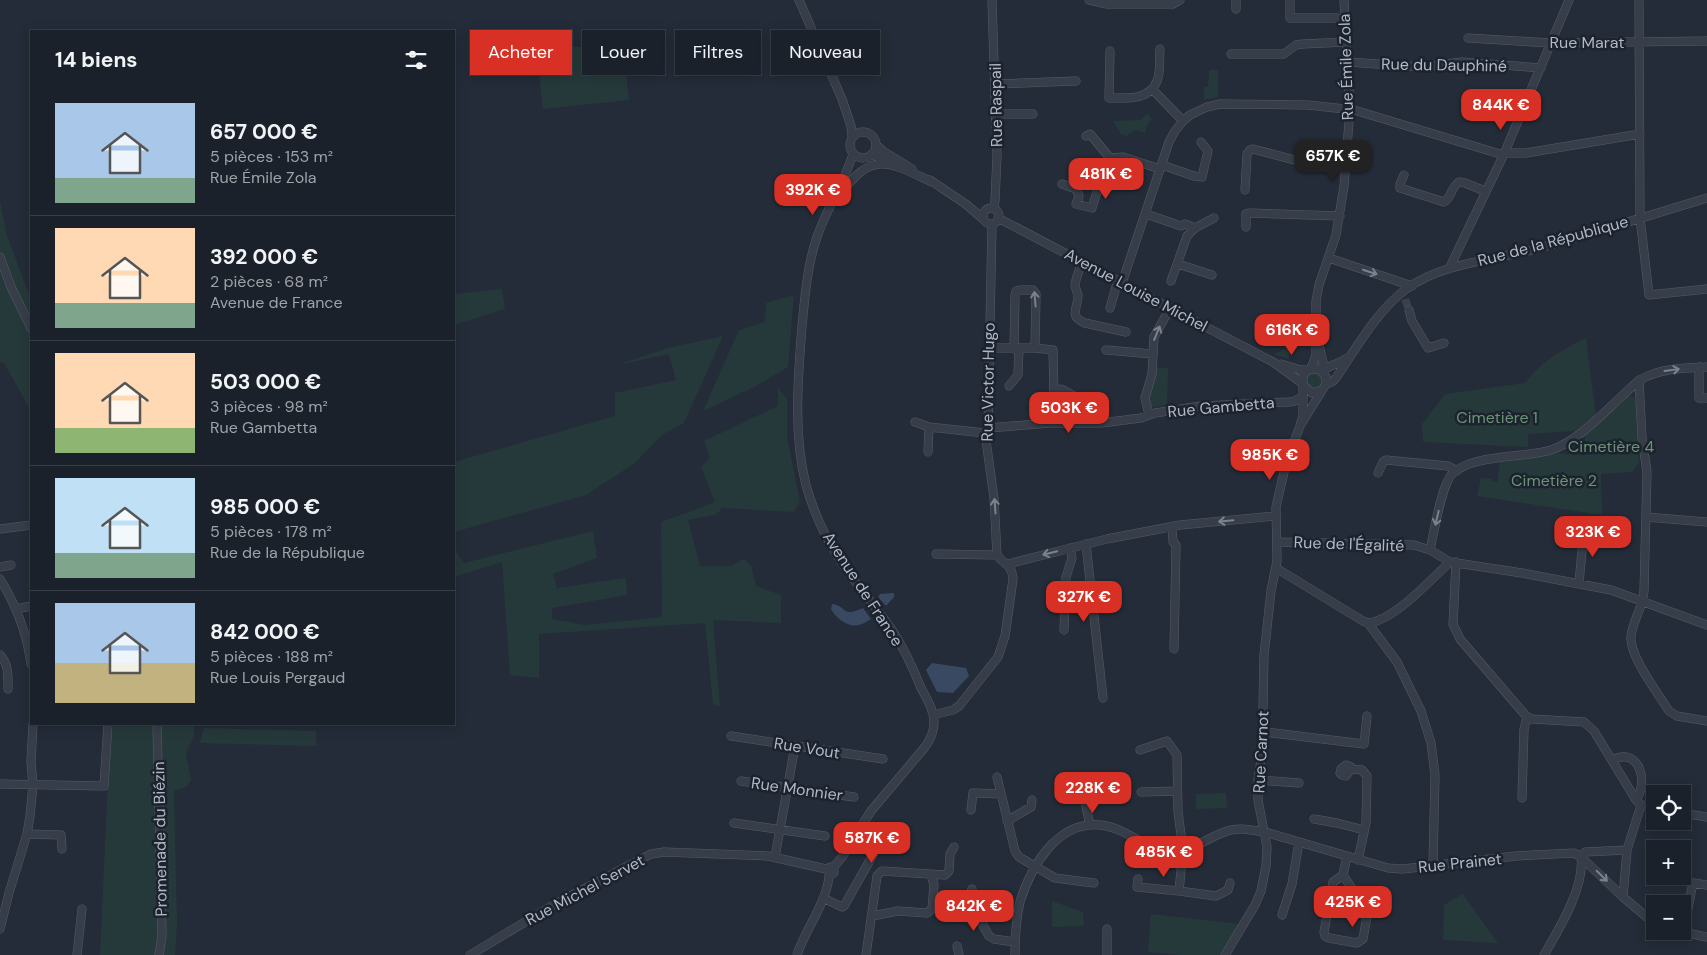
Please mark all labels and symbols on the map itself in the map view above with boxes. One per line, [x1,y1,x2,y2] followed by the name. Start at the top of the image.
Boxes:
[1334,13,1358,121] street label: Rue Émile Zola
[1550,32,1624,53] street label: Rue Marat
[1381,53,1507,77] street label: Rue du Dauphiné
[985,63,1007,147] street label: Rue Raspail
[1460,88,1542,131] pin: 844K €
[1292,140,1374,182] pin: 657K €
[1065,158,1147,200] pin: 481K €
[772,174,854,216] pin: 392K €
[1475,211,1631,271] street label: Rue de la République
[1061,243,1211,337] street label: Avenue Louise Michel
[1362,267,1378,277] one-way arrow
[1031,292,1040,308] one-way arrow
[1251,314,1333,356] pin: 616K €
[976,322,1000,442] street label: Rue Victor Hugo
[1153,326,1162,341] one-way arrow
[1664,365,1680,375] one-way arrow
[1028,392,1110,434] pin: 503K €
[1167,392,1275,422] street label: Rue Gambetta
[1456,407,1538,428] park label: Cimetière 1
[1568,436,1654,457] park label: Cimetière 4
[1229,438,1311,481] pin: 985K €
[1511,470,1597,491] park label: Cimetière 2
[990,498,999,514] one-way arrow
[1432,510,1442,526] one-way arrow
[1219,516,1235,526] one-way arrow
[1552,516,1634,558] pin: 323K €
[818,528,908,650] street label: Avenue de France
[1293,532,1405,556] street label: Rue de l'Égalité
[1042,549,1058,558] one-way arrow
[1043,580,1125,623] pin: 327K €
[1248,710,1274,794] street label: Rue Carnot
[772,732,842,764] street label: Rue Vout
[148,761,172,917] street label: Promenade du Biézin
[750,772,844,806] street label: Rue Monnier
[1052,772,1134,814] pin: 228K €
[831,822,913,864] pin: 587K €
[1123,836,1205,878] pin: 485K €
[1417,848,1503,878] street label: Rue Prainet
[522,850,648,930] street label: Rue Michel Servet
[1596,870,1608,883] one-way arrow
[1312,886,1394,928] pin: 425K €
[933,890,1015,932] pin: 842K €

